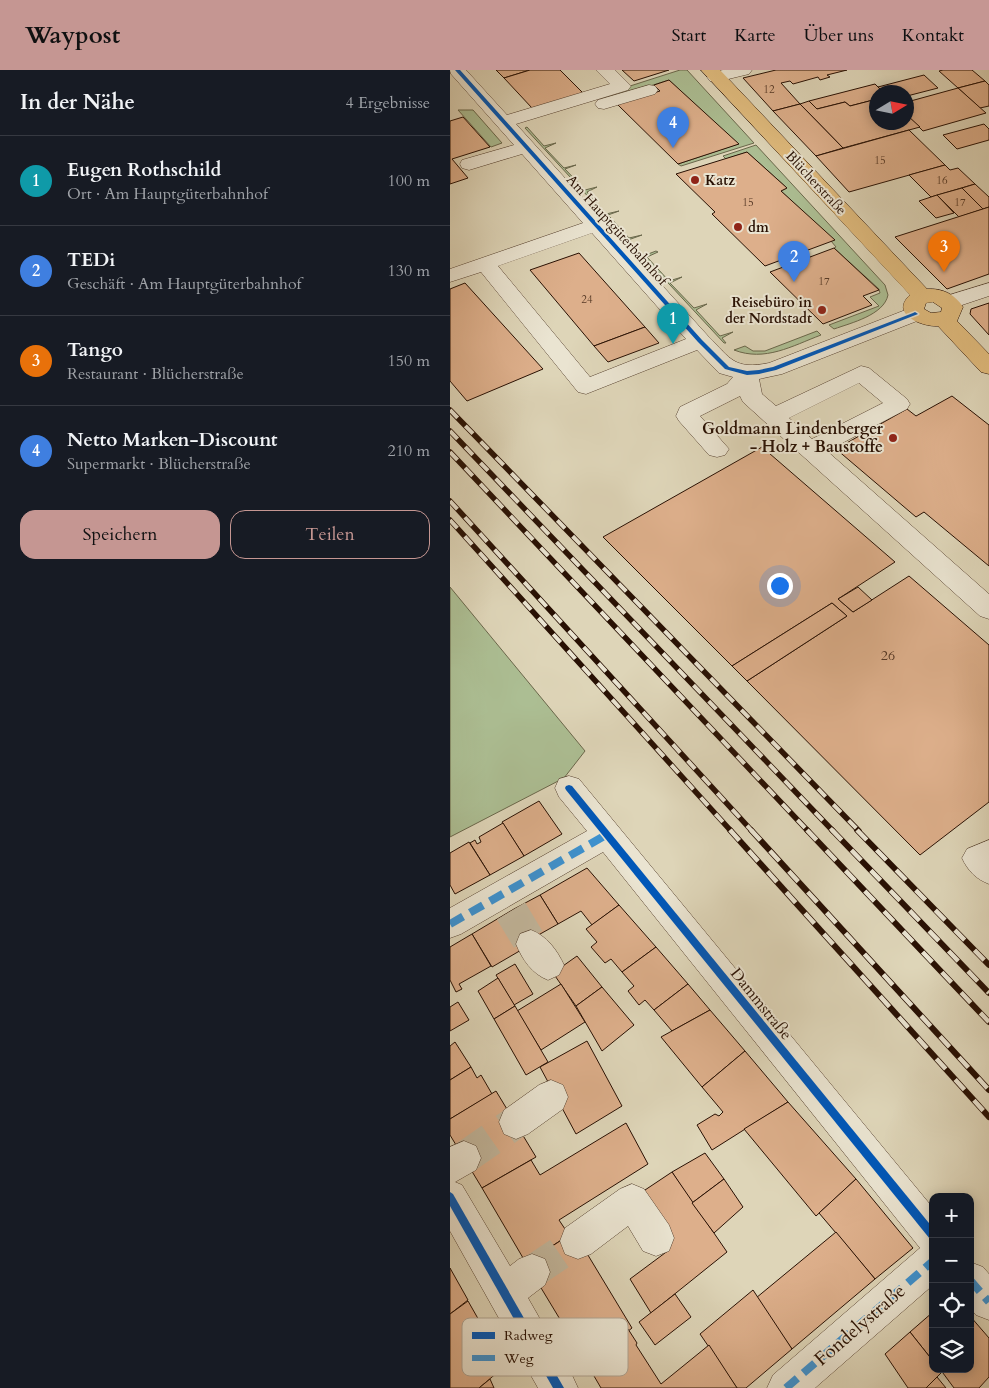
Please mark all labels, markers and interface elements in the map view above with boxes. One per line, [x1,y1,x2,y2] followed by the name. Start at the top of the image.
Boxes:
[25,19,120,52] text: Waypost
[671,23,706,48] text: Start
[734,23,776,48] text: Karte
[804,23,874,48] text: Über uns
[902,23,964,48] text: Kontakt
[763,82,775,97] house number: 12
[869,85,914,130] north arrow
[20,88,135,117] text: In der Nähe
[345,92,430,114] text: 4 Ergebnisse
[657,107,689,148] pin: 4
[781,147,851,219] street label: Blücherstraße
[874,153,886,168] house number: 15
[67,157,221,183] text: Eugen Rothschild
[32,170,40,192] text: 1
[388,170,430,192] text: 100 m
[562,171,674,292] street label: Am Hauptgüterbahnhof
[705,171,735,190] place label: Katz
[936,173,948,188] house number: 16
[689,174,701,186] marker: Katz
[67,183,268,205] text: Ort · Am Hauptgüterbahnhof
[742,195,754,210] house number: 15
[954,195,966,210] house number: 17
[748,218,769,237] place label: dm
[732,221,744,233] marker: dm
[928,231,960,272] pin: 3
[778,241,810,282] pin: 2
[67,247,115,273] text: TEDi
[32,260,40,282] text: 2
[388,260,430,282] text: 130 m
[67,273,301,295] text: Geschäft · Am Hauptgüterbahnhof
[818,274,830,289] house number: 17
[581,292,593,307] house number: 24
[725,293,812,328] place label: Reisebüro in der Nordstadt
[657,303,689,344] pin: 1
[816,304,828,316] marker: Reisebüro in der Nordstadt
[67,337,123,363] text: Tango
[32,350,40,372] text: 3
[388,350,430,372] text: 150 m
[67,363,244,385] text: Restaurant · Blücherstraße
[702,418,884,458] place label: Goldmann Lindenberger - Holz + Baustoffe
[67,427,278,453] text: Netto Marken-Discount
[887,432,899,444] marker: Goldmann Lindenberger - Holz + Baustoffe
[32,440,40,462] text: 4
[388,440,430,462] text: 210 m
[67,453,251,475] text: Supermarkt · Blücherstraße
[20,510,220,559] button: Speichern
[230,510,430,559] button: Teilen
[767,573,793,599] your location
[881,646,895,665] house number: 26
[725,963,797,1045] street label: Dammstraße
[929,1193,974,1373] map controls
[929,1193,974,1238] button: +
[929,1238,974,1283] button: −
[809,1278,911,1372] street label: Fondelystraße
[929,1283,974,1328] button: locate
[462,1318,628,1376] legend
[504,1326,553,1345] text: Radweg
[929,1328,974,1373] button: layers
[503,1349,534,1368] text: Weg

